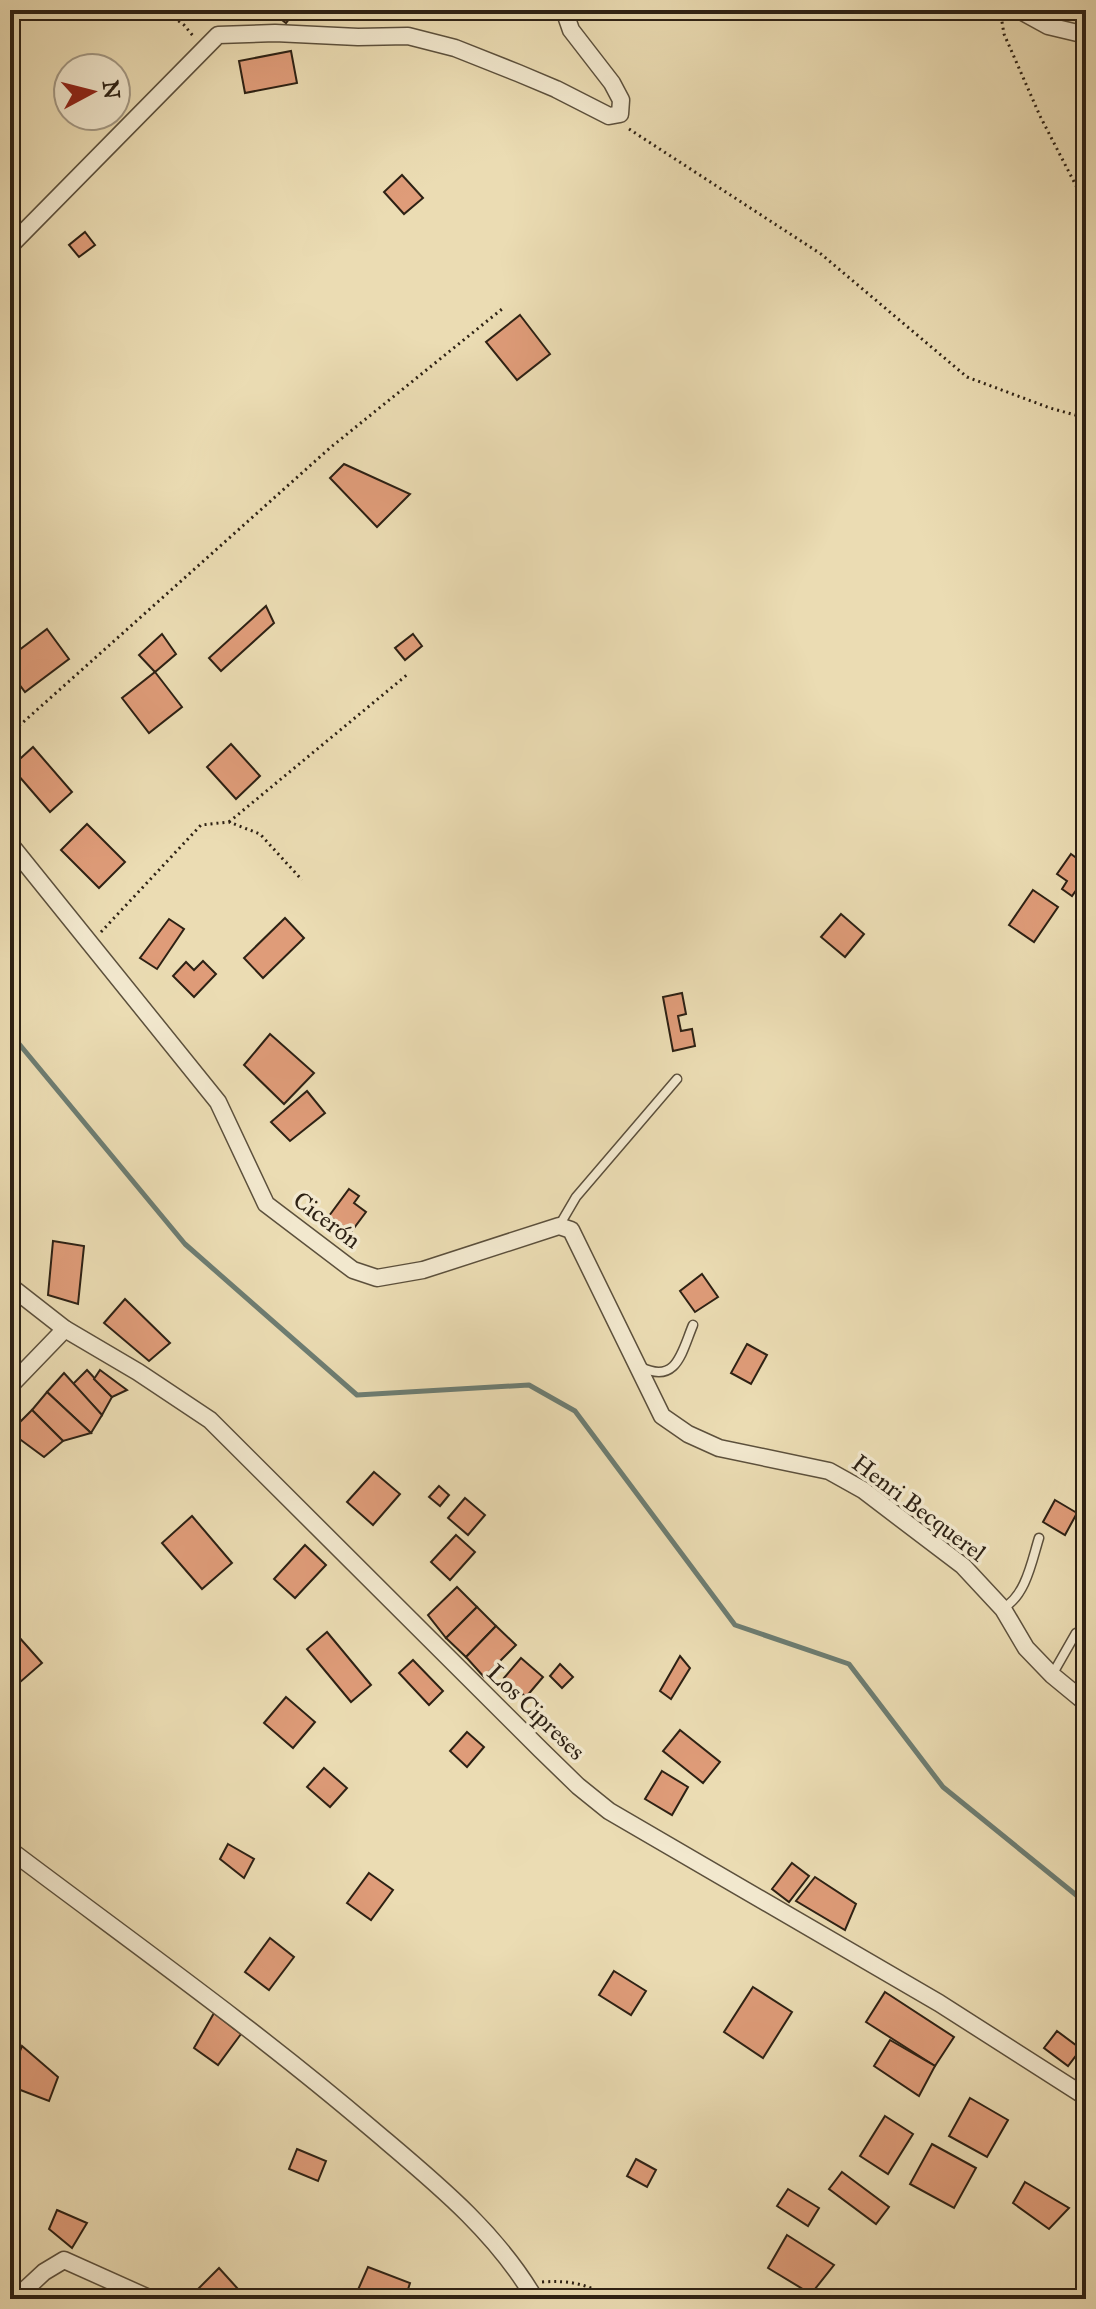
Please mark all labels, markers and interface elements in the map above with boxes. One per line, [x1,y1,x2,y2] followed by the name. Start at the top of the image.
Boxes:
[52,52,132,132] north arrow
[97,79,126,101] text: N
[287,1185,367,1255] street label: Cicerón
[846,1448,992,1568] street label: Henri Becquerel
[481,1658,591,1766] street label: Los Cipreses

